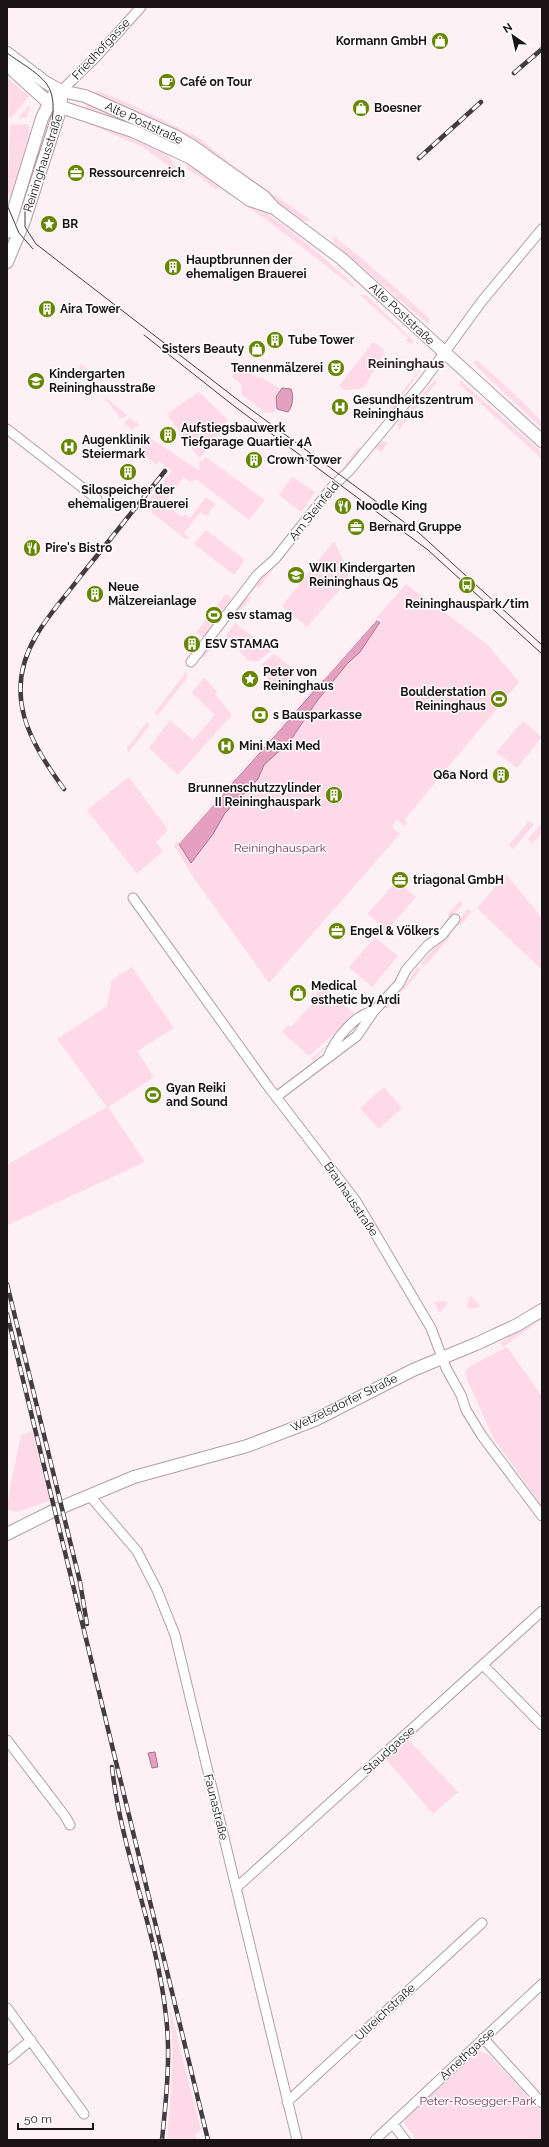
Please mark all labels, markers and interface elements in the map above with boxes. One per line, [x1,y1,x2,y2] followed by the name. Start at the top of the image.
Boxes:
[69,16,133,82] street label: Friedhofgasse
[493,16,533,56] north arrow
[501,20,515,36] text: N
[430,31,450,51] shop icon: Kormann GmbH
[336,34,427,48] place label: Kormann GmbH
[157,72,177,92] cafe icon: Café on Tour
[180,75,253,89] place label: Café on Tour
[351,98,371,118] shop icon: Boesner
[103,99,185,147] street label: Alte Poststraße
[374,101,422,115] place label: Boesner
[21,112,65,214] street label: Reininghausstraße
[66,163,86,183] office icon: Ressourcenreich
[89,166,185,180] place label: Ressourcenreich
[39,214,59,234] place icon: BR
[62,217,78,231] place label: BR
[186,253,307,281] place label: Hauptbrunnen der ehemaligen Brauerei
[163,257,183,277] building icon: Hauptbrunnen der ehemaligen Brauerei
[367,280,437,348] street label: Alte Poststraße
[37,299,57,319] building icon: Aira Tower
[60,302,120,316] place label: Aira Tower
[265,330,285,350] building icon: Tube Tower
[288,333,355,347] place label: Tube Tower
[247,339,267,359] shop icon: Sisters Beauty
[162,342,244,356] place label: Sisters Beauty
[368,356,445,371] district label: Reininghaus
[326,358,346,378] theatre icon: Tennenmälzerei
[231,361,323,375] place label: Tennenmälzerei
[49,367,156,395] place label: Kindergarten Reininghausstraße
[26,371,46,391] school or university icon: Kindergarten Reininghausstraße
[353,393,473,421] place label: Gesundheitszentrum Reininghaus
[330,397,350,417] hospital icon: Gesundheitszentrum Reininghaus
[181,421,313,449] place label: Aufstiegsbauwerk Tiefgarage Quartier 4A
[158,425,178,445] building icon: Aufstiegsbauwerk Tiefgarage Quartier 4A
[82,433,150,461] place label: Augenklinik Steiermark
[59,437,79,457] hospital icon: Augenklinik Steiermark
[244,450,264,470] building icon: Crown Tower
[267,453,342,467] place label: Crown Tower
[118,462,138,482] building icon: Silospeicher der ehemaligen Brauerei
[286,479,342,543] street label: Am Steinfeld
[68,483,188,511] place label: Silospeicher der ehemaligen Brauerei
[333,496,353,516] restaurant icon: Noodle King
[356,499,427,513] place label: Noodle King
[346,517,366,537] office icon: Bernard Gruppe
[369,520,462,534] place label: Bernard Gruppe
[22,538,42,558] restaurant icon: Pire's Bistro
[45,541,112,555] place label: Pire's Bistro
[309,561,415,589] place label: WIKI Kindergarten Reininghaus Q5
[286,565,306,585] school or university icon: WIKI Kindergarten Reininghaus Q5
[457,575,477,595] bus stop icon: Reininghauspark/tim
[108,580,196,608] place label: Neue Mälzereianlage
[85,584,105,604] building icon: Neue Mälzereianlage
[405,597,529,611] place label: Reininghauspark/tim
[204,605,224,625] sports icon: esv stamag
[227,608,292,622] place label: esv stamag
[182,634,202,654] building icon: ESV STAMAG
[205,637,279,651] place label: ESV STAMAG
[263,665,334,693] place label: Peter von Reininghaus
[240,669,260,689] place icon: Peter von Reininghaus
[400,685,486,713] place label: Boulderstation Reininghaus
[489,689,509,709] sports icon: Boulderstation Reininghaus
[250,705,270,725] bank icon: s Bausparkasse
[273,708,362,722] place label: s Bausparkasse
[216,736,236,756] hospital icon: Mini Maxi Med
[239,739,321,753] place label: Mini Maxi Med
[491,765,511,785] building icon: Q6a Nord
[433,768,488,782] place label: Q6a Nord
[188,781,321,809] place label: Brunnenschutzzylinder II Reininghauspark
[324,785,344,805] building icon: Brunnenschutzzylinder II Reininghauspark
[234,841,327,855] park label: Reininghauspark
[390,870,410,890] office icon: triagonal GmbH
[413,873,504,887] place label: triagonal GmbH
[327,921,347,941] office icon: Engel & Völkers
[350,924,439,938] place label: Engel & Völkers
[311,979,400,1007] place label: Medical esthetic by Ardi
[288,983,308,1003] shop icon: Medical esthetic by Ardi
[166,1081,228,1109] place label: Gyan Reiki and Sound
[143,1085,163,1105] sports icon: Gyan Reiki and Sound
[321,1159,381,1239] street label: Brauhausstraße
[288,1371,400,1435] street label: Wetzelsdorfer Straße
[360,1723,418,1777] street label: Staudgasse
[201,1772,231,1842] street label: Faunastraße
[352,1981,418,2043] street label: Ullreichstraße
[437,2025,497,2083] street label: Arnethgasse
[420,2094,537,2108] park label: Peter-Rosegger-Park
[18,2105,93,2131] scale bar
[24,2112,52,2126] text: 50 m

